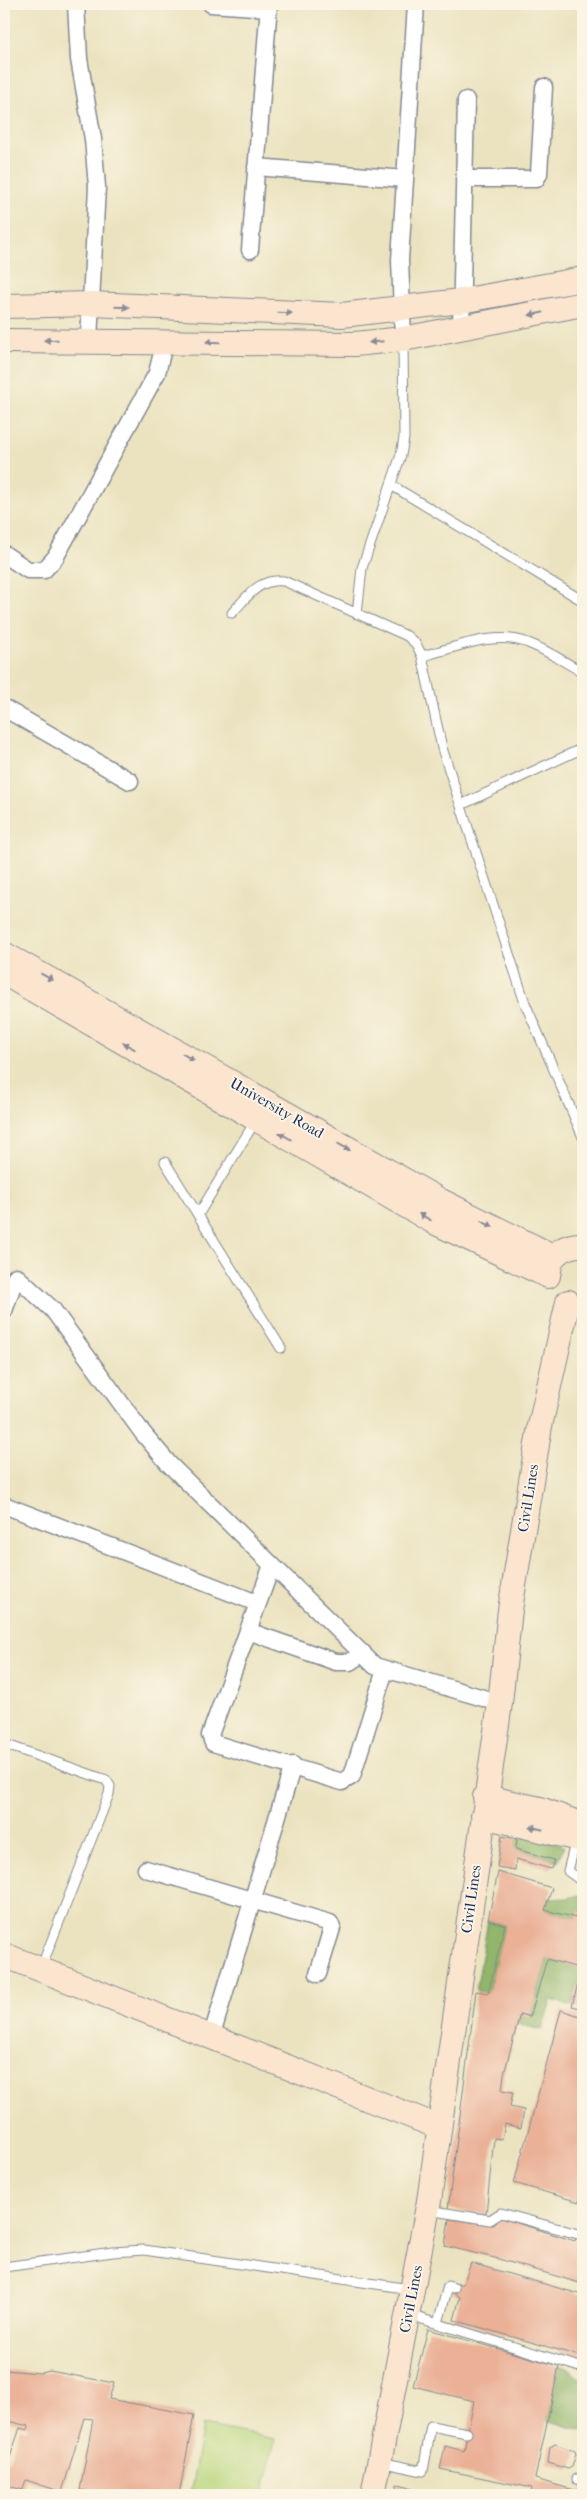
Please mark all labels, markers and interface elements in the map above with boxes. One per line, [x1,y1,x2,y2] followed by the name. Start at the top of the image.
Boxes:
[115,304,131,312] one-way arrow
[277,310,293,318] one-way arrow
[527,311,543,319] one-way arrow
[43,336,59,344] one-way arrow
[205,338,221,346] one-way arrow
[367,338,383,346] one-way arrow
[39,973,54,981] one-way arrow
[121,1042,136,1050] one-way arrow
[181,1053,194,1062] one-way arrow
[227,1074,328,1143] street label: University Road
[278,1132,291,1141] one-way arrow
[338,1142,351,1151] one-way arrow
[419,1213,432,1222] one-way arrow
[480,1220,494,1228] one-way arrow
[514,1462,542,1533] street label: Civil Lines
[528,1824,544,1832] one-way arrow
[457,1863,485,1934] street label: Civil Lines
[396,2263,426,2334] street label: Civil Lines

